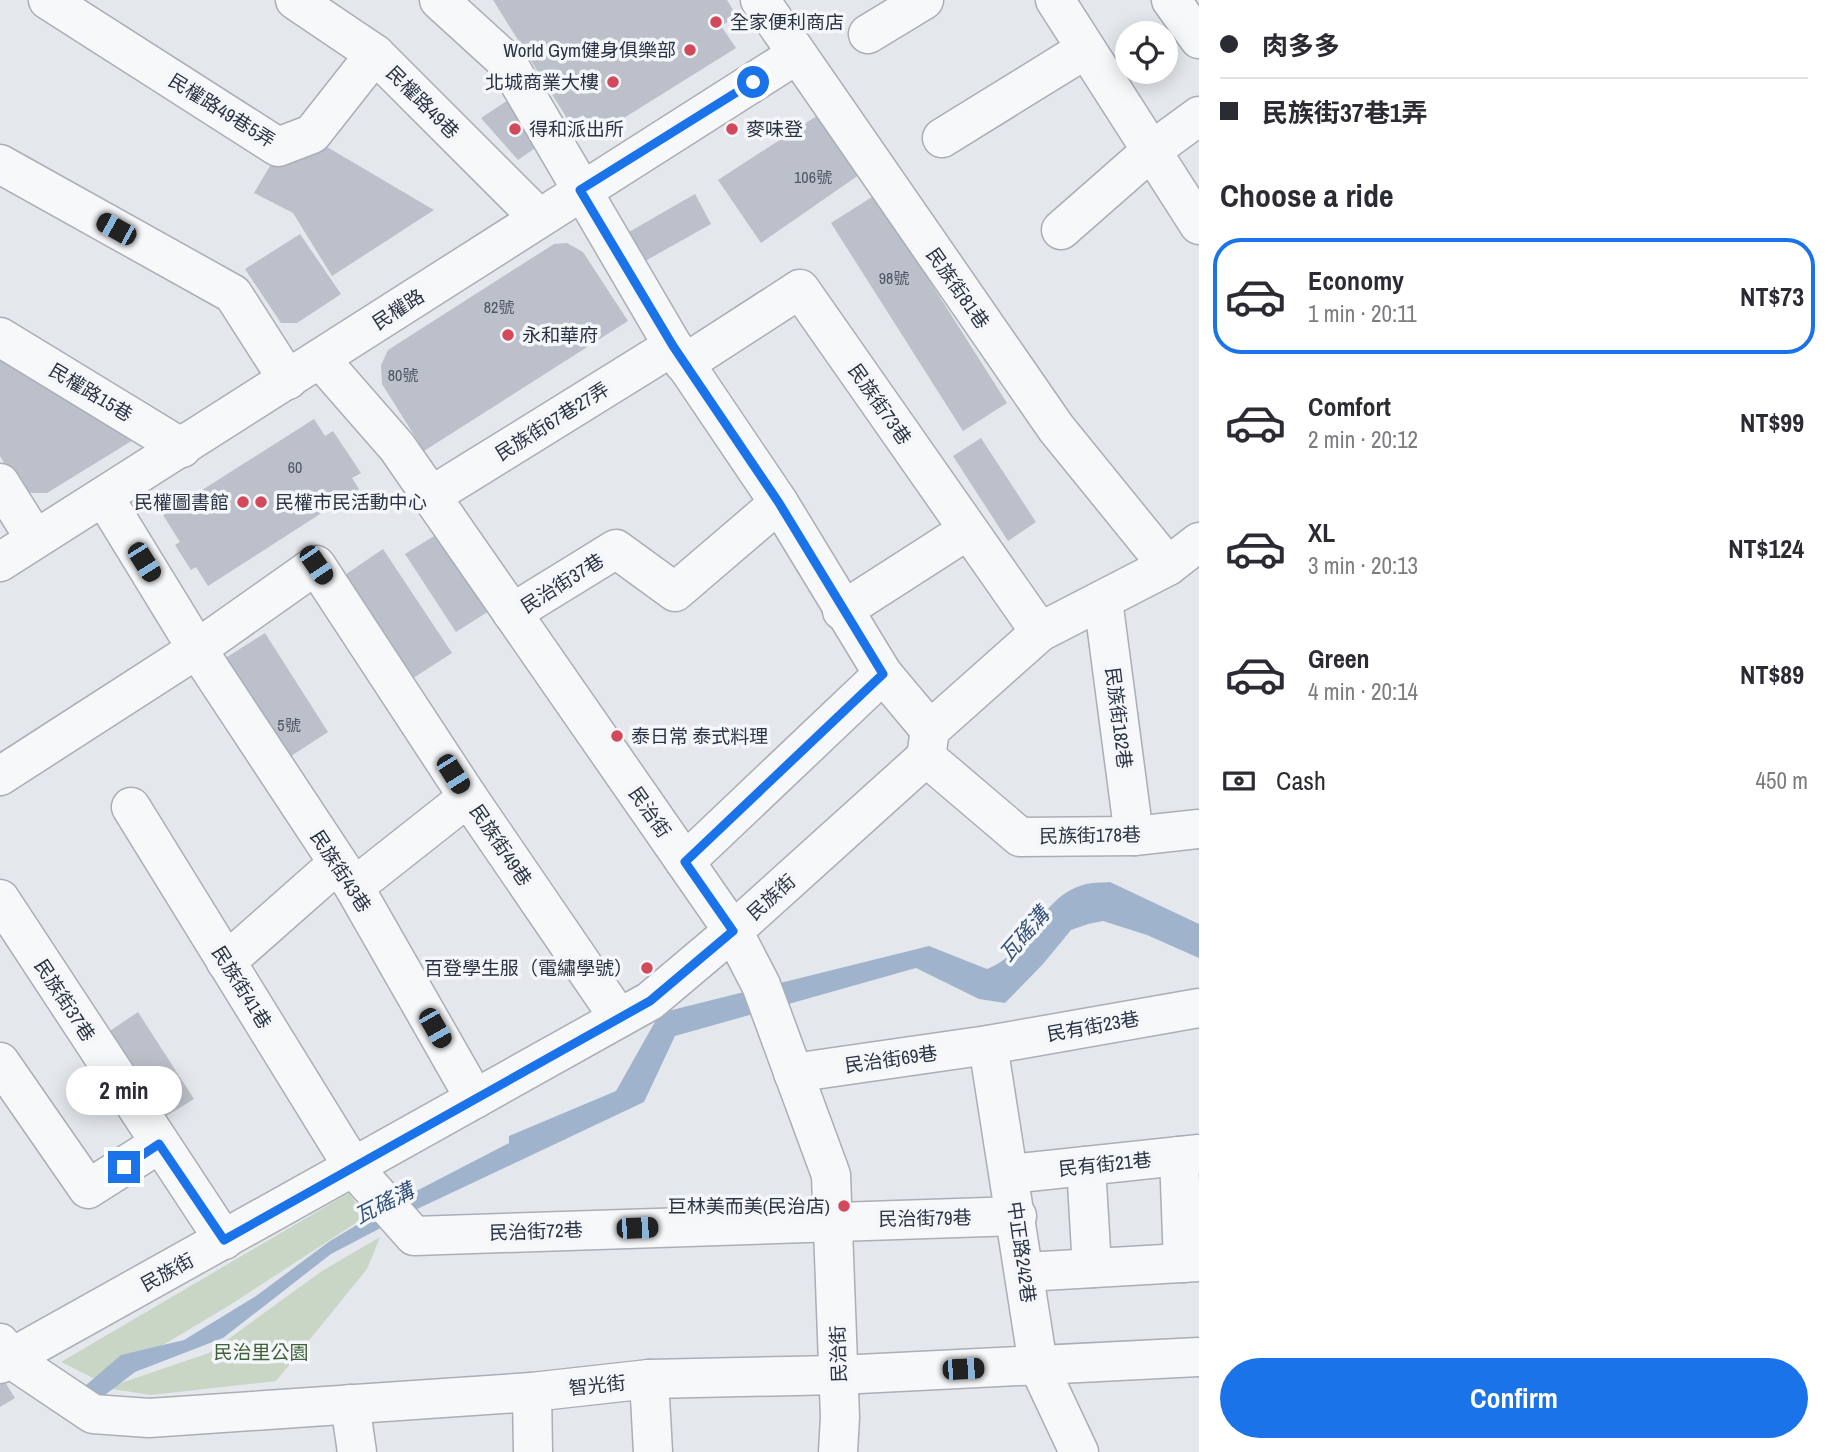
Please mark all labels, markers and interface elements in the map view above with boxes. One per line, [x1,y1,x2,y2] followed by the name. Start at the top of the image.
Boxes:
[730,9,844,35] place label: 全家便利商店
[708,14,724,30] marker: 全家便利商店
[1115,21,1178,84] map controls
[1115,21,1178,84] button: locate
[1262,28,1340,63] text: 肉多多
[503,37,676,63] place label: World Gym健身俱樂部
[682,42,698,58] marker: World Gym健身俱樂部
[381,60,465,144] street label: 民權路49巷
[737,66,769,98] route start
[164,67,280,153] street label: 民權路49巷5弄
[485,69,599,95] place label: 北城商業大樓
[605,74,621,90] marker: 北城商業大樓
[1262,95,1428,130] text: 民族街37巷1弄
[529,116,624,142] place label: 得和派出所
[746,116,803,142] place label: 麥味登
[507,121,523,137] marker: 得和派出所
[724,121,740,137] marker: 麥味登
[794,166,832,188] house number: 106號
[1220,174,1394,217] text: Choose a ride
[93,210,140,248] car
[921,242,995,334] street label: 民族街81巷
[1308,263,1404,298] text: Economy
[1224,265,1287,328] icon: car
[879,267,909,289] house number: 98號
[1740,279,1804,314] text: NT$73
[367,283,429,335] street label: 民權路
[484,296,514,318] house number: 82號
[1308,298,1417,329] text: 1 min · 20:11
[522,322,598,348] place label: 永和華府
[500,327,516,343] marker: 永和華府
[44,357,138,427] street label: 民權路15巷
[843,358,917,450] street label: 民族街73巷
[388,364,418,386] house number: 80號
[490,376,614,466] street label: 民族街67巷27弄
[1308,389,1391,424] text: Comfort
[1224,391,1287,454] icon: car
[1740,405,1804,440] text: NT$99
[1308,424,1418,455] text: 2 min · 20:12
[288,456,302,478] house number: 60
[134,489,229,515] place label: 民權圖書館
[275,489,427,515] place label: 民權市民活動中心
[235,494,251,510] marker: 民權圖書館
[253,494,269,510] marker: 民權市民活動中心
[1308,515,1335,550] text: XL
[1224,517,1287,580] icon: car
[1728,531,1804,566] text: NT$124
[124,539,165,585] car
[296,542,337,588] car
[516,547,608,619] street label: 民治街37巷
[1308,550,1418,581] text: 3 min · 20:13
[1308,641,1370,676] text: Green
[1224,643,1287,706] icon: car
[1740,657,1804,692] text: NT$89
[1100,666,1138,770] street label: 民族街182巷
[1308,676,1418,707] text: 4 min · 20:14
[277,714,301,736] house number: 5號
[631,723,768,749] place label: 泰日常 泰式料理
[609,728,625,744] marker: 泰日常 泰式料理
[433,751,474,797] car
[1220,762,1258,800] icon: cash
[1276,763,1326,798] text: Cash
[1756,765,1808,796] text: 450 m
[623,781,677,843] street label: 民治街
[464,799,538,891] street label: 民族街49巷
[1039,821,1141,849] street label: 民族街178巷
[305,825,377,917] street label: 民族街43巷
[741,868,801,926] street label: 民族街
[992,898,1058,967] water label: 瓦磘溝
[206,941,278,1033] street label: 民族街41巷
[29,954,101,1046] street label: 民族街37巷
[424,955,633,981] place label: 百登學生服（電繡學號）
[639,960,655,976] marker: 百登學生服（電繡學號）
[416,1005,455,1051] car
[1045,1005,1141,1047] street label: 民有街23巷
[843,1040,939,1078] street label: 民治街69巷
[66,1066,182,1114] callout: 2 min
[99,1075,149,1106] text: 2 min
[1057,1146,1153,1182] street label: 民有街21巷
[108,1151,140,1183] route end
[349,1174,421,1230] water label: 瓦磘溝
[668,1193,830,1219] place label: 巨林美而美(民治店)
[836,1198,852,1214] marker: 巨林美而美(民治店)
[1002,1200,1042,1304] street label: 中正路242巷
[878,1204,972,1232] street label: 民治街79巷
[489,1216,583,1246] street label: 民治街72巷
[616,1217,659,1239] car
[136,1247,198,1297] street label: 民族街
[824,1325,852,1383] street label: 民治街
[213,1339,309,1365] park label: 民治里公園
[942,1357,985,1381] car
[1220,1358,1808,1438] button: Confirm
[567,1369,627,1401] street label: 智光街

